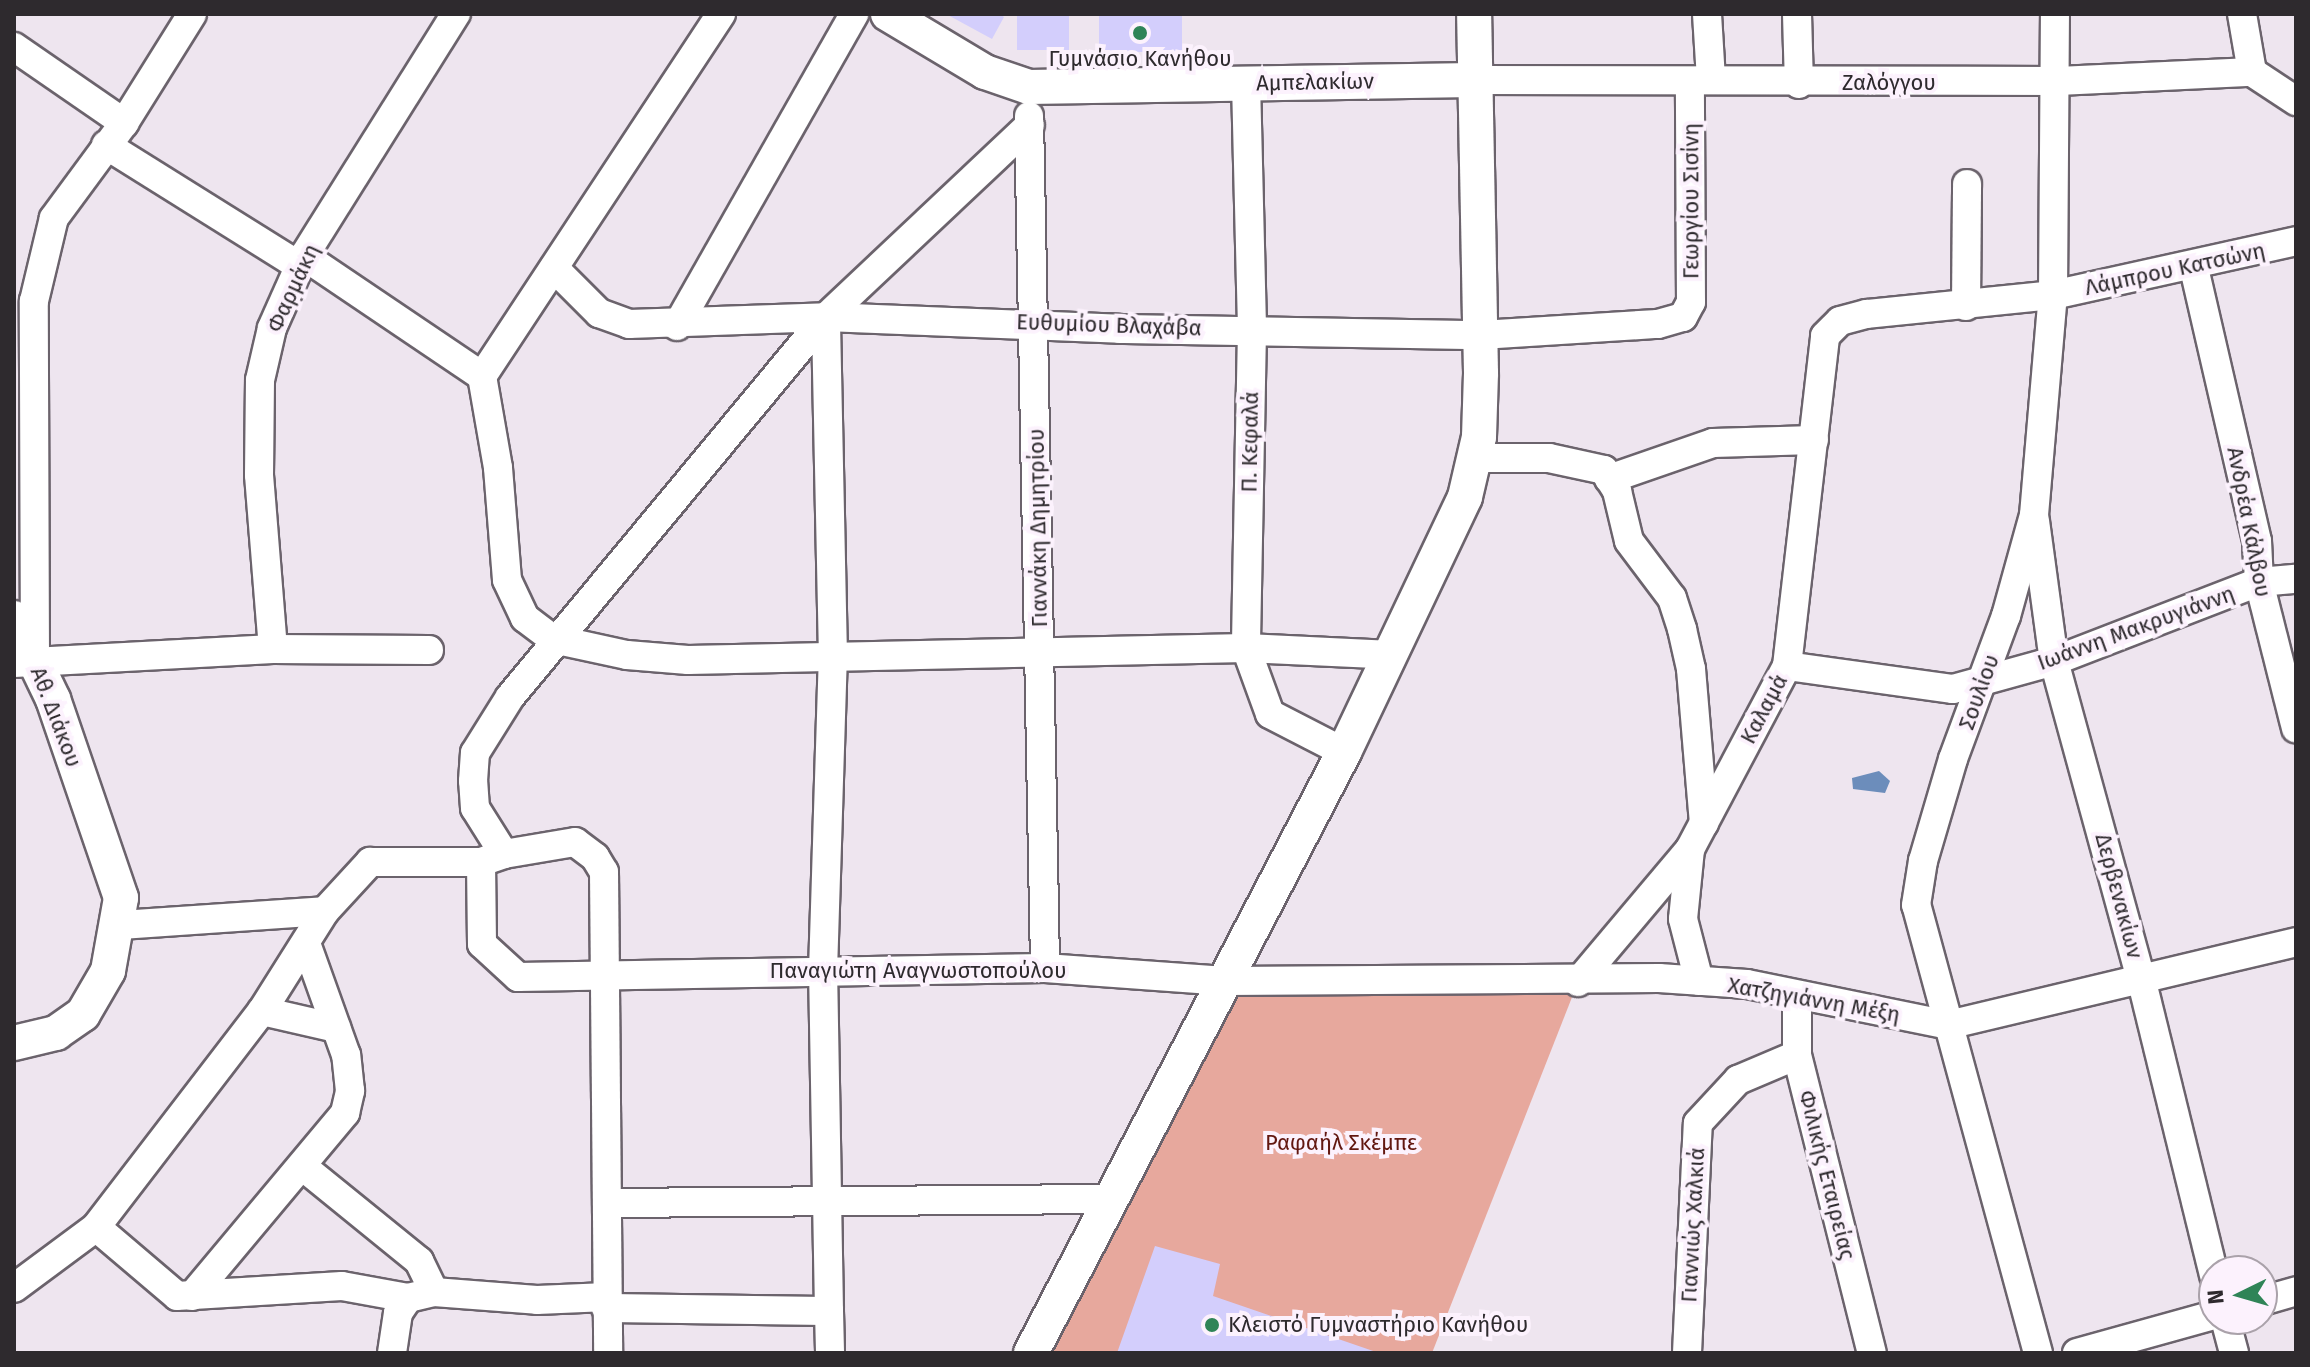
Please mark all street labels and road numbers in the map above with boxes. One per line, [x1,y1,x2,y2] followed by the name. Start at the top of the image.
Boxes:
[1256,68,1374,96] street label: Αμπελακίων
[1842,70,1936,96] street label: Ζαλόγγου
[1678,123,1704,279] street label: Γεωργίου Σισίνη
[2082,237,2268,301] street label: Λάμπρου Κατσώνη
[261,240,325,336] street label: Φαρμάκη
[1016,309,1202,341] street label: Ευθυμίου Βλαχάβα
[1236,391,1264,493] street label: Π. Κεφαλά
[1023,428,1053,628] street label: Γιαννάκη Δημητρίου
[2222,445,2276,599] street label: Ανδρέα Κάλβου
[2034,580,2238,676] street label: Ιωάννη Μακρυγιάννη
[1953,651,2005,733] street label: Σουλίου
[25,663,87,771] street label: Αθ. Διάκου
[1735,670,1793,748] street label: Καλαμά
[2090,831,2148,961] street label: Δερβενακίων
[769,958,1067,984] street label: Παναγιώτη Αναγνωστοπούλου
[1726,972,1902,1028] street label: Χατζηγιάννη Μέξη
[1793,1088,1861,1262] street label: Φιλικής Εταιρείας
[1676,1147,1710,1303] street label: Γιαννιώς Χαλκιά

